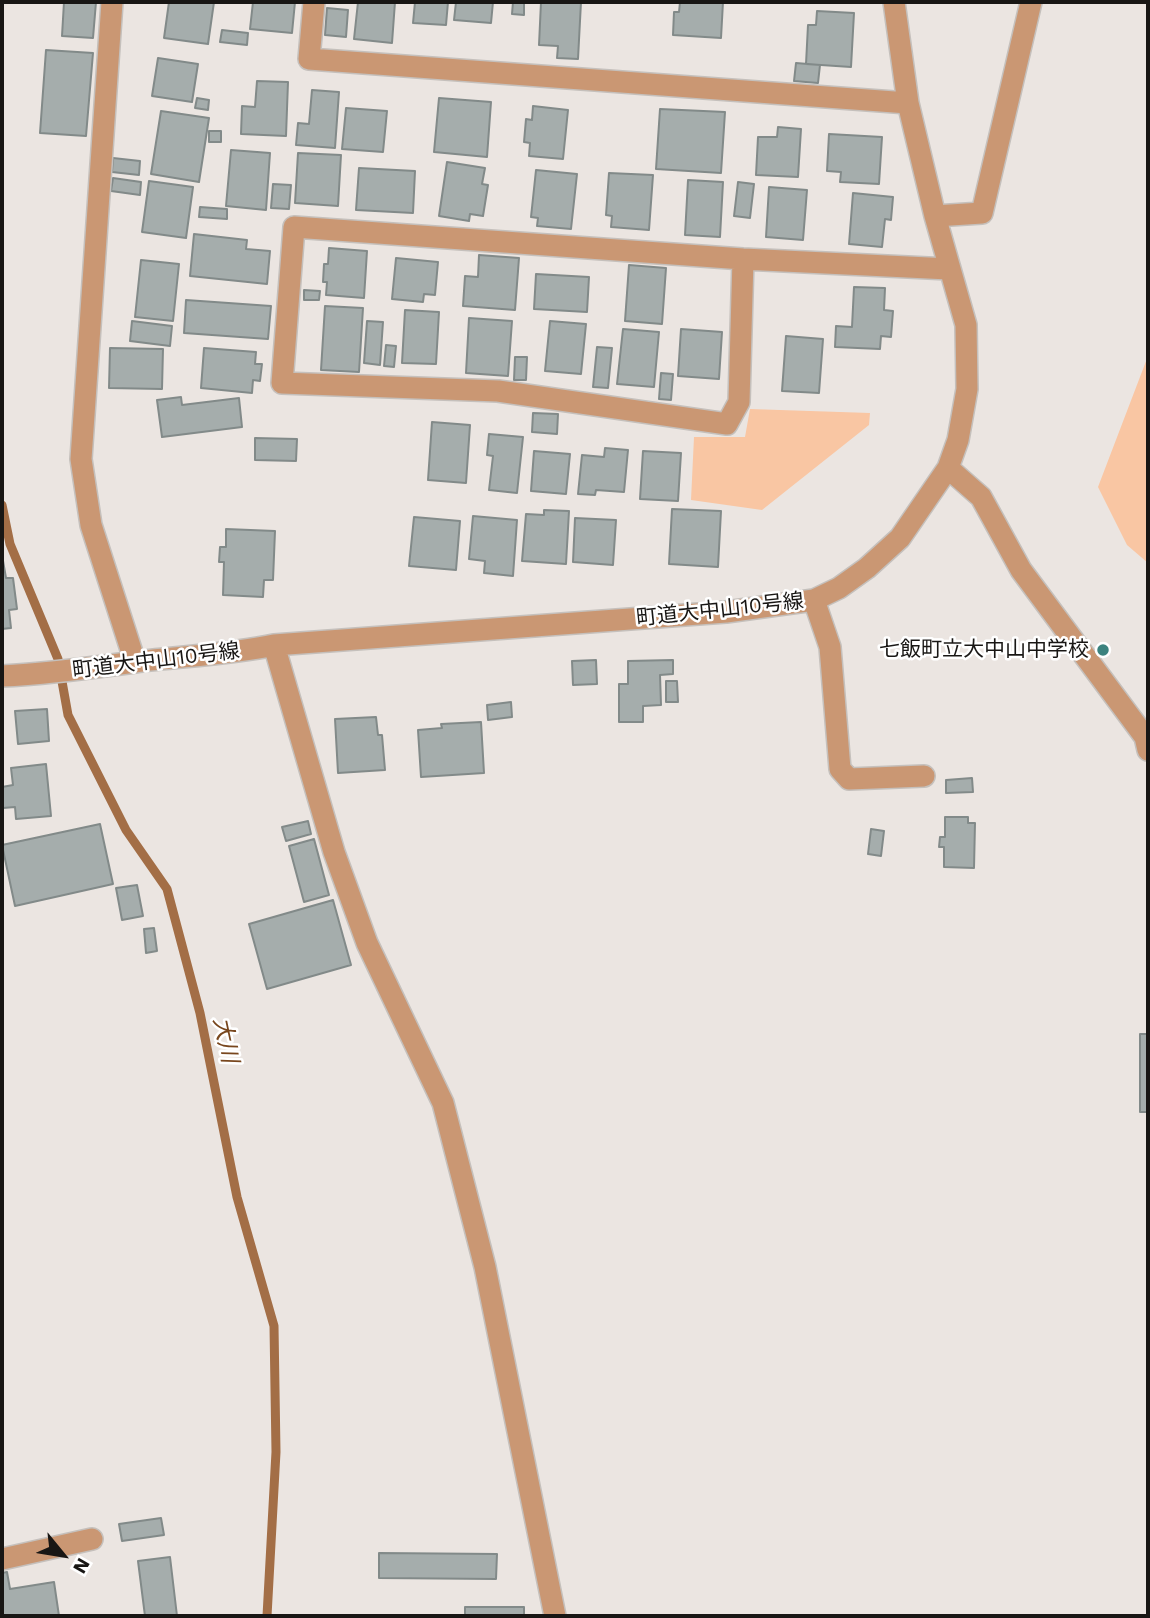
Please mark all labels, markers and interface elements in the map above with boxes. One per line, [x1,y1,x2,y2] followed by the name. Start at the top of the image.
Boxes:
[635,589,805,631] street label: 町道大中山10号線
[879,637,1089,663] place label: 七飯町立大中山中学校
[71,638,241,684] street label: 町道大中山10号線
[1095,642,1111,658] marker: 七飯町立大中山中学校
[207,1015,243,1065] water label: 大川
[28,1520,98,1590] north arrow
[68,1554,95,1578] text: N

